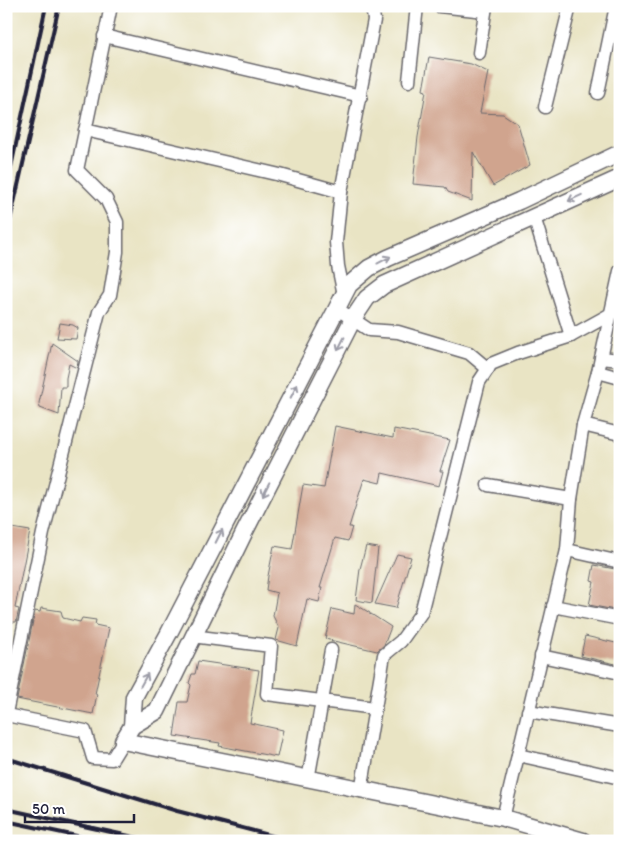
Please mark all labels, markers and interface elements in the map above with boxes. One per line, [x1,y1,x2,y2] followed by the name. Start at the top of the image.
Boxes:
[568,193,583,203] one-way arrow
[376,255,390,265] one-way arrow
[336,336,345,351] one-way arrow
[289,384,299,399] one-way arrow
[261,481,271,496] one-way arrow
[215,529,224,544] one-way arrow
[139,673,149,687] one-way arrow
[25,792,134,824] scale bar
[32,800,65,818] text: 50 m

